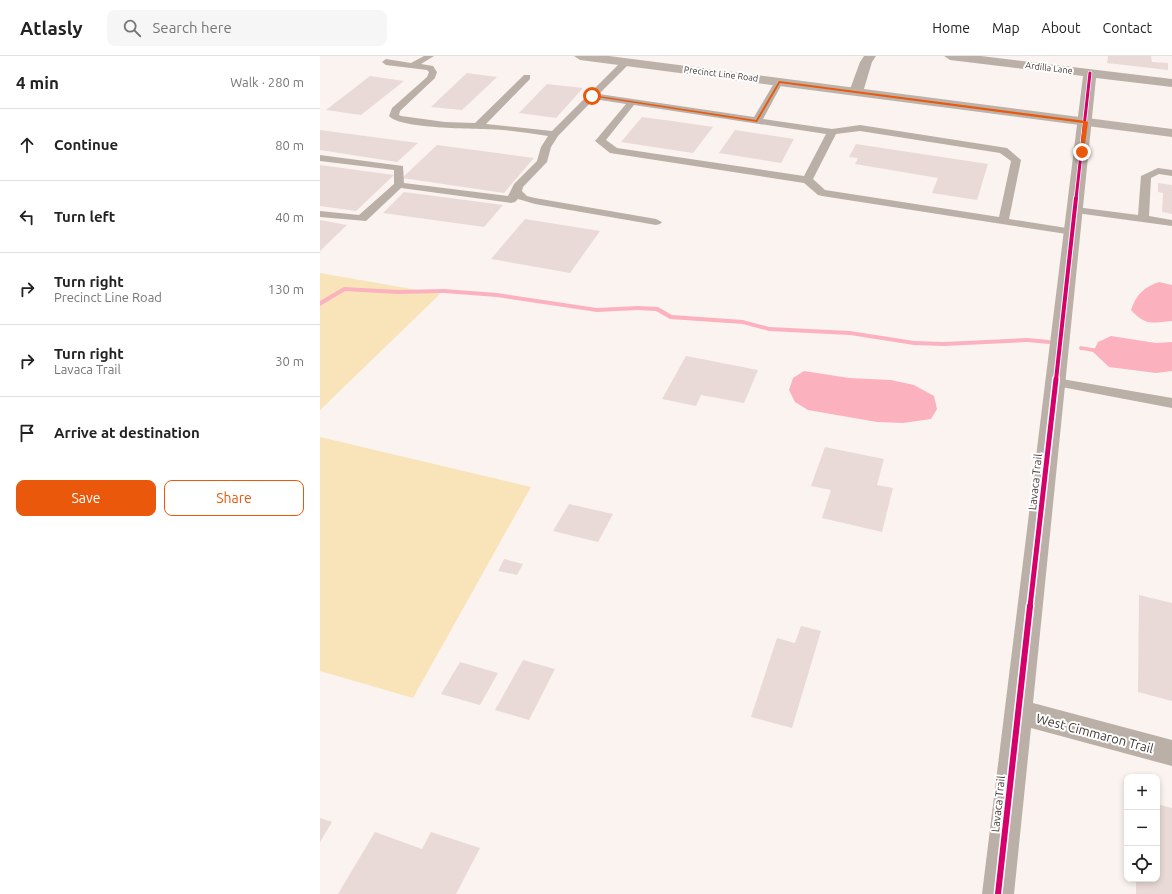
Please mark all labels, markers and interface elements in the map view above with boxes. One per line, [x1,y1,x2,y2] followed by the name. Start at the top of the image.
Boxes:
[107,10,387,46] search box
[20,17,83,39] text: Atlasly
[121,17,143,39] icon: search
[153,19,232,36] text: Search here
[932,20,970,36] text: Home
[992,20,1020,36] text: Map
[1042,20,1081,36] text: About
[1103,20,1152,36] text: Contact
[1025,60,1073,76] street label: Ardilla Lane
[683,64,759,84] street label: Precinct Line Road
[16,73,59,92] text: 4 min
[230,75,304,89] text: Walk · 280 m
[583,87,601,105] route start
[16,134,38,156] icon: ahead
[54,136,118,153] text: Continue
[275,138,304,152] text: 80 m
[1073,143,1091,161] route end
[16,206,38,228] icon: left
[54,208,115,225] text: Turn left
[275,210,304,224] text: 40 m
[54,273,124,290] text: Turn right
[16,278,38,300] icon: right
[268,282,304,296] text: 130 m
[54,290,162,304] text: Precinct Line Road
[54,345,124,362] text: Turn right
[16,350,38,372] icon: right
[275,354,304,368] text: 30 m
[54,362,121,376] text: Lavaca Trail
[16,422,38,444] icon: arrive
[54,424,200,441] text: Arrive at destination
[1026,453,1044,511] street label: Lavaca Trail
[16,480,156,516] button: Save
[164,480,304,516] button: Share
[1035,711,1156,756] street label: West Cimmaron Trail
[1124,774,1160,882] map controls
[1124,774,1160,810] button: +
[989,775,1007,833] street label: Lavaca Trail
[1124,810,1160,846] button: −
[1124,846,1160,882] button: locate

